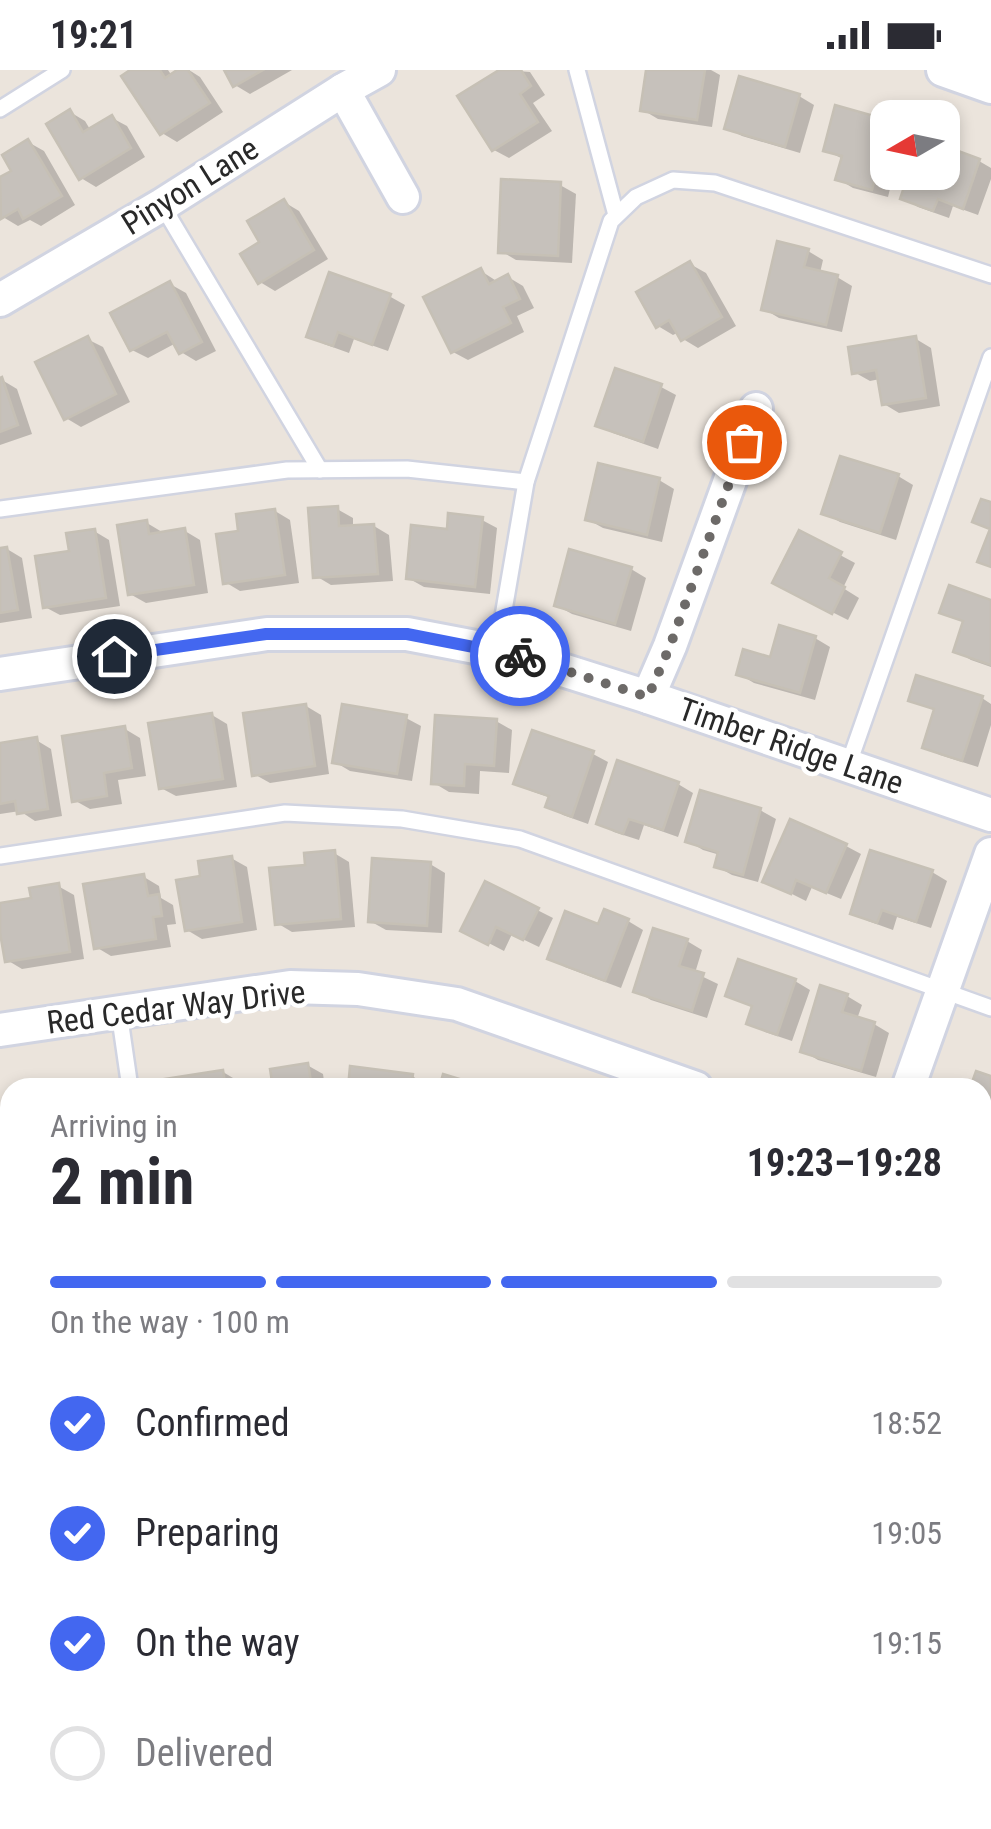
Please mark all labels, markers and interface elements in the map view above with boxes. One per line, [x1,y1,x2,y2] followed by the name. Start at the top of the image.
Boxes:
[50,13,137,57] text: 19:21
[870,100,960,190] north arrow
[870,100,960,190] map controls
[115,129,265,243] street label: Pinyon Lane
[702,400,787,485] pin
[717,415,772,470] icon: bag
[470,606,570,706] courier
[72,614,157,699] pin
[87,629,142,684] icon: home
[493,629,548,684] icon: bike
[674,690,908,802] street label: Timber Ridge Lane
[45,972,307,1042] street label: Red Cedar Way Drive
[50,1107,178,1145] text: Arriving in
[747,1141,942,1185] text: 19:23–19:28
[50,1144,194,1220] text: 2 min
[50,1303,290,1341] text: On the way · 100 m
[50,1396,105,1451] icon: check
[135,1401,290,1445] text: Confirmed
[871,1404,942,1442] text: 18:52
[50,1506,105,1561] icon: check
[135,1511,280,1555] text: Preparing
[871,1514,942,1552] text: 19:05
[50,1616,105,1671] icon: check
[135,1621,300,1665] text: On the way
[871,1624,942,1662] text: 19:15
[135,1731,274,1775] text: Delivered

